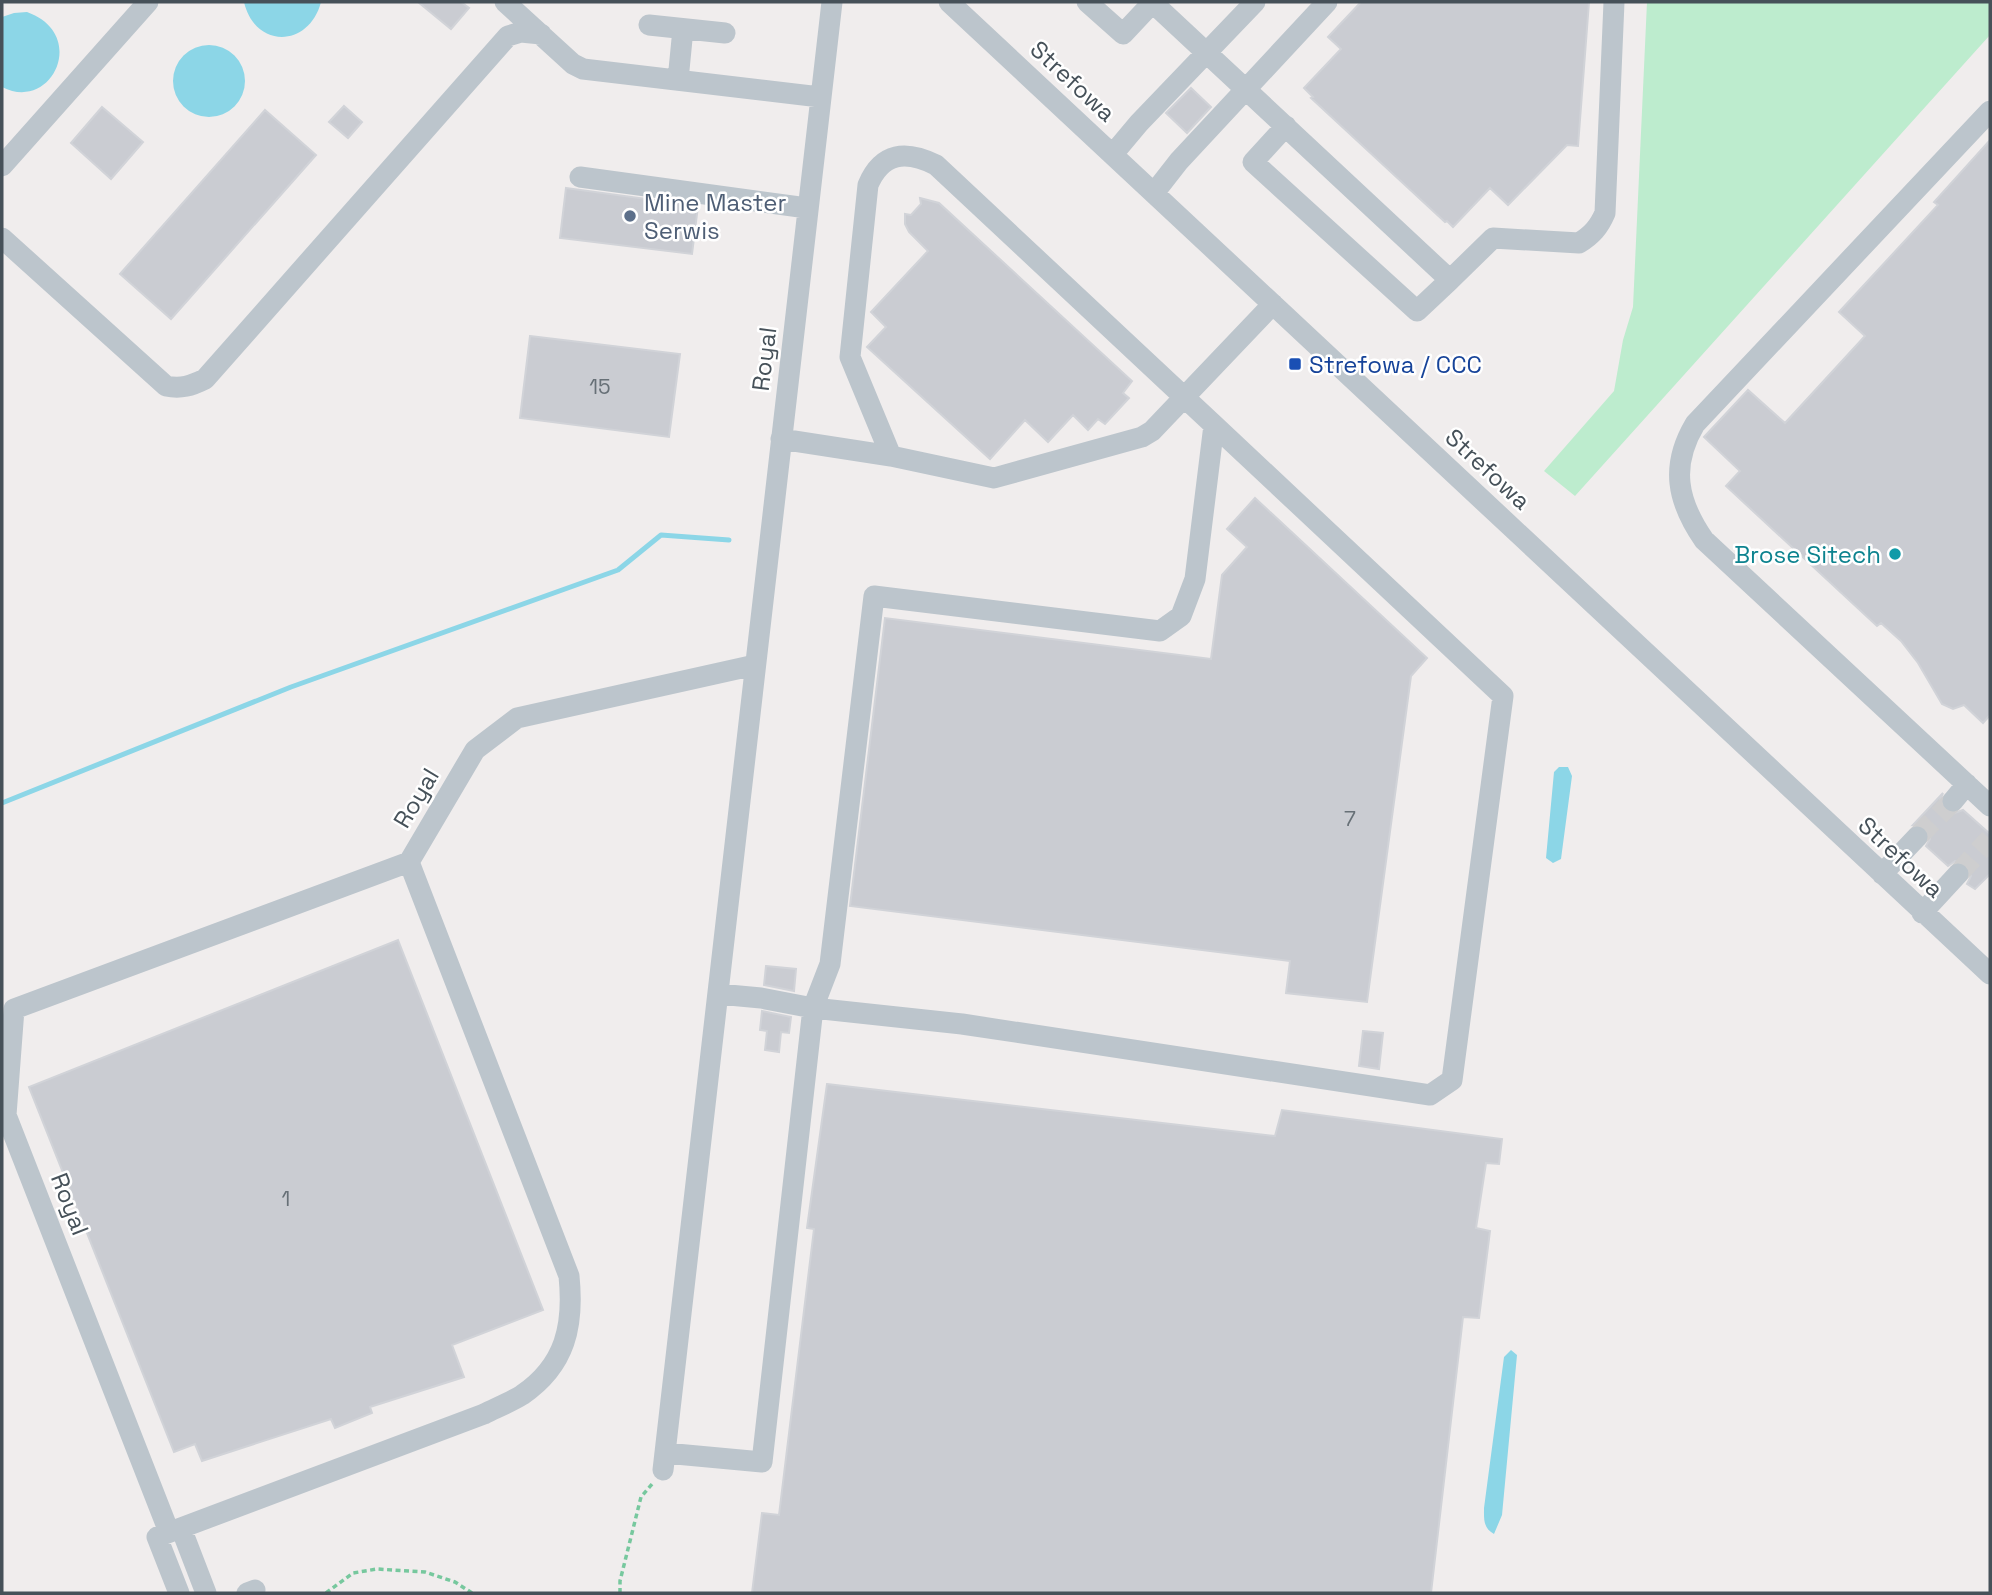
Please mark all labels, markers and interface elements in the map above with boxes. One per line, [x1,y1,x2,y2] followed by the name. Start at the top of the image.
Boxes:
[1024,34,1122,128] street label: Strefowa
[644,187,786,246] place label: Mine Master Serwis
[622,208,638,224] marker: Mine Master Serwis
[745,325,783,393] street label: Royal
[1309,349,1482,380] place label: Strefowa / CCC
[1287,356,1303,372] marker: Strefowa / CCC
[589,373,611,400] house number: 15
[1439,422,1537,516] street label: Strefowa
[1734,539,1881,570] place label: Brose Sitech
[1887,546,1903,562] marker: Brose Sitech
[386,762,446,834] street label: Royal
[1344,805,1356,832] house number: 7
[1852,810,1950,904] street label: Strefowa
[44,1168,96,1240] street label: Royal
[282,1185,290,1212] house number: 1

